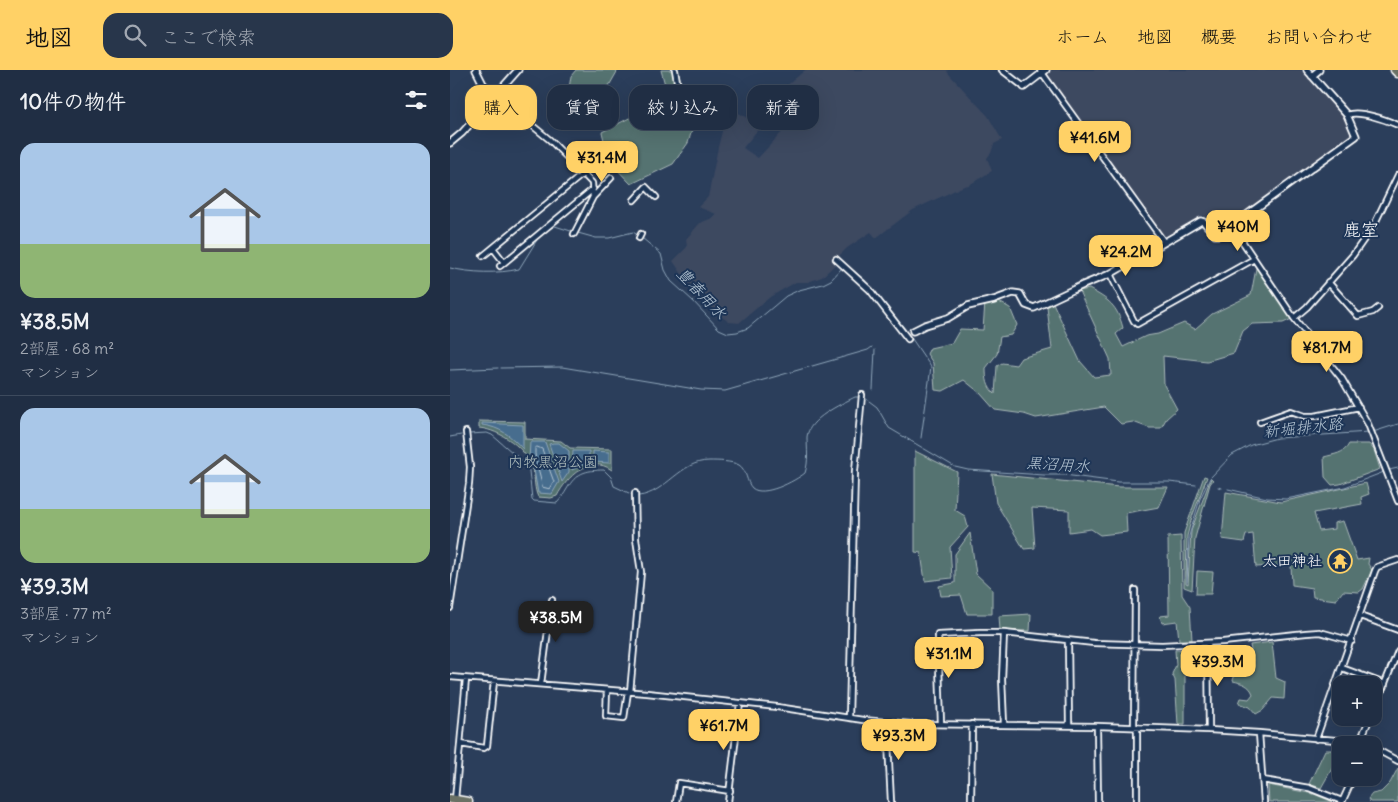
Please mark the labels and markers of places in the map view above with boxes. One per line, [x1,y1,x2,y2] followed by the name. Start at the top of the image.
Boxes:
[1054,121,1136,163] pin: ¥41.6M
[561,140,643,183] pin: ¥31.4M
[1208,210,1268,252] pin: ¥40M
[1085,234,1167,277] pin: ¥24.2M
[1286,330,1368,373] pin: ¥81.7M
[1327,548,1353,574] temple icon: 太田神社
[1262,551,1322,570] place label: 太田神社
[515,600,597,643] pin: ¥38.5M
[908,636,990,679] pin: ¥31.1M
[1177,644,1259,687] pin: ¥39.3M
[683,708,765,751] pin: ¥61.7M
[858,718,940,761] pin: ¥93.3M

